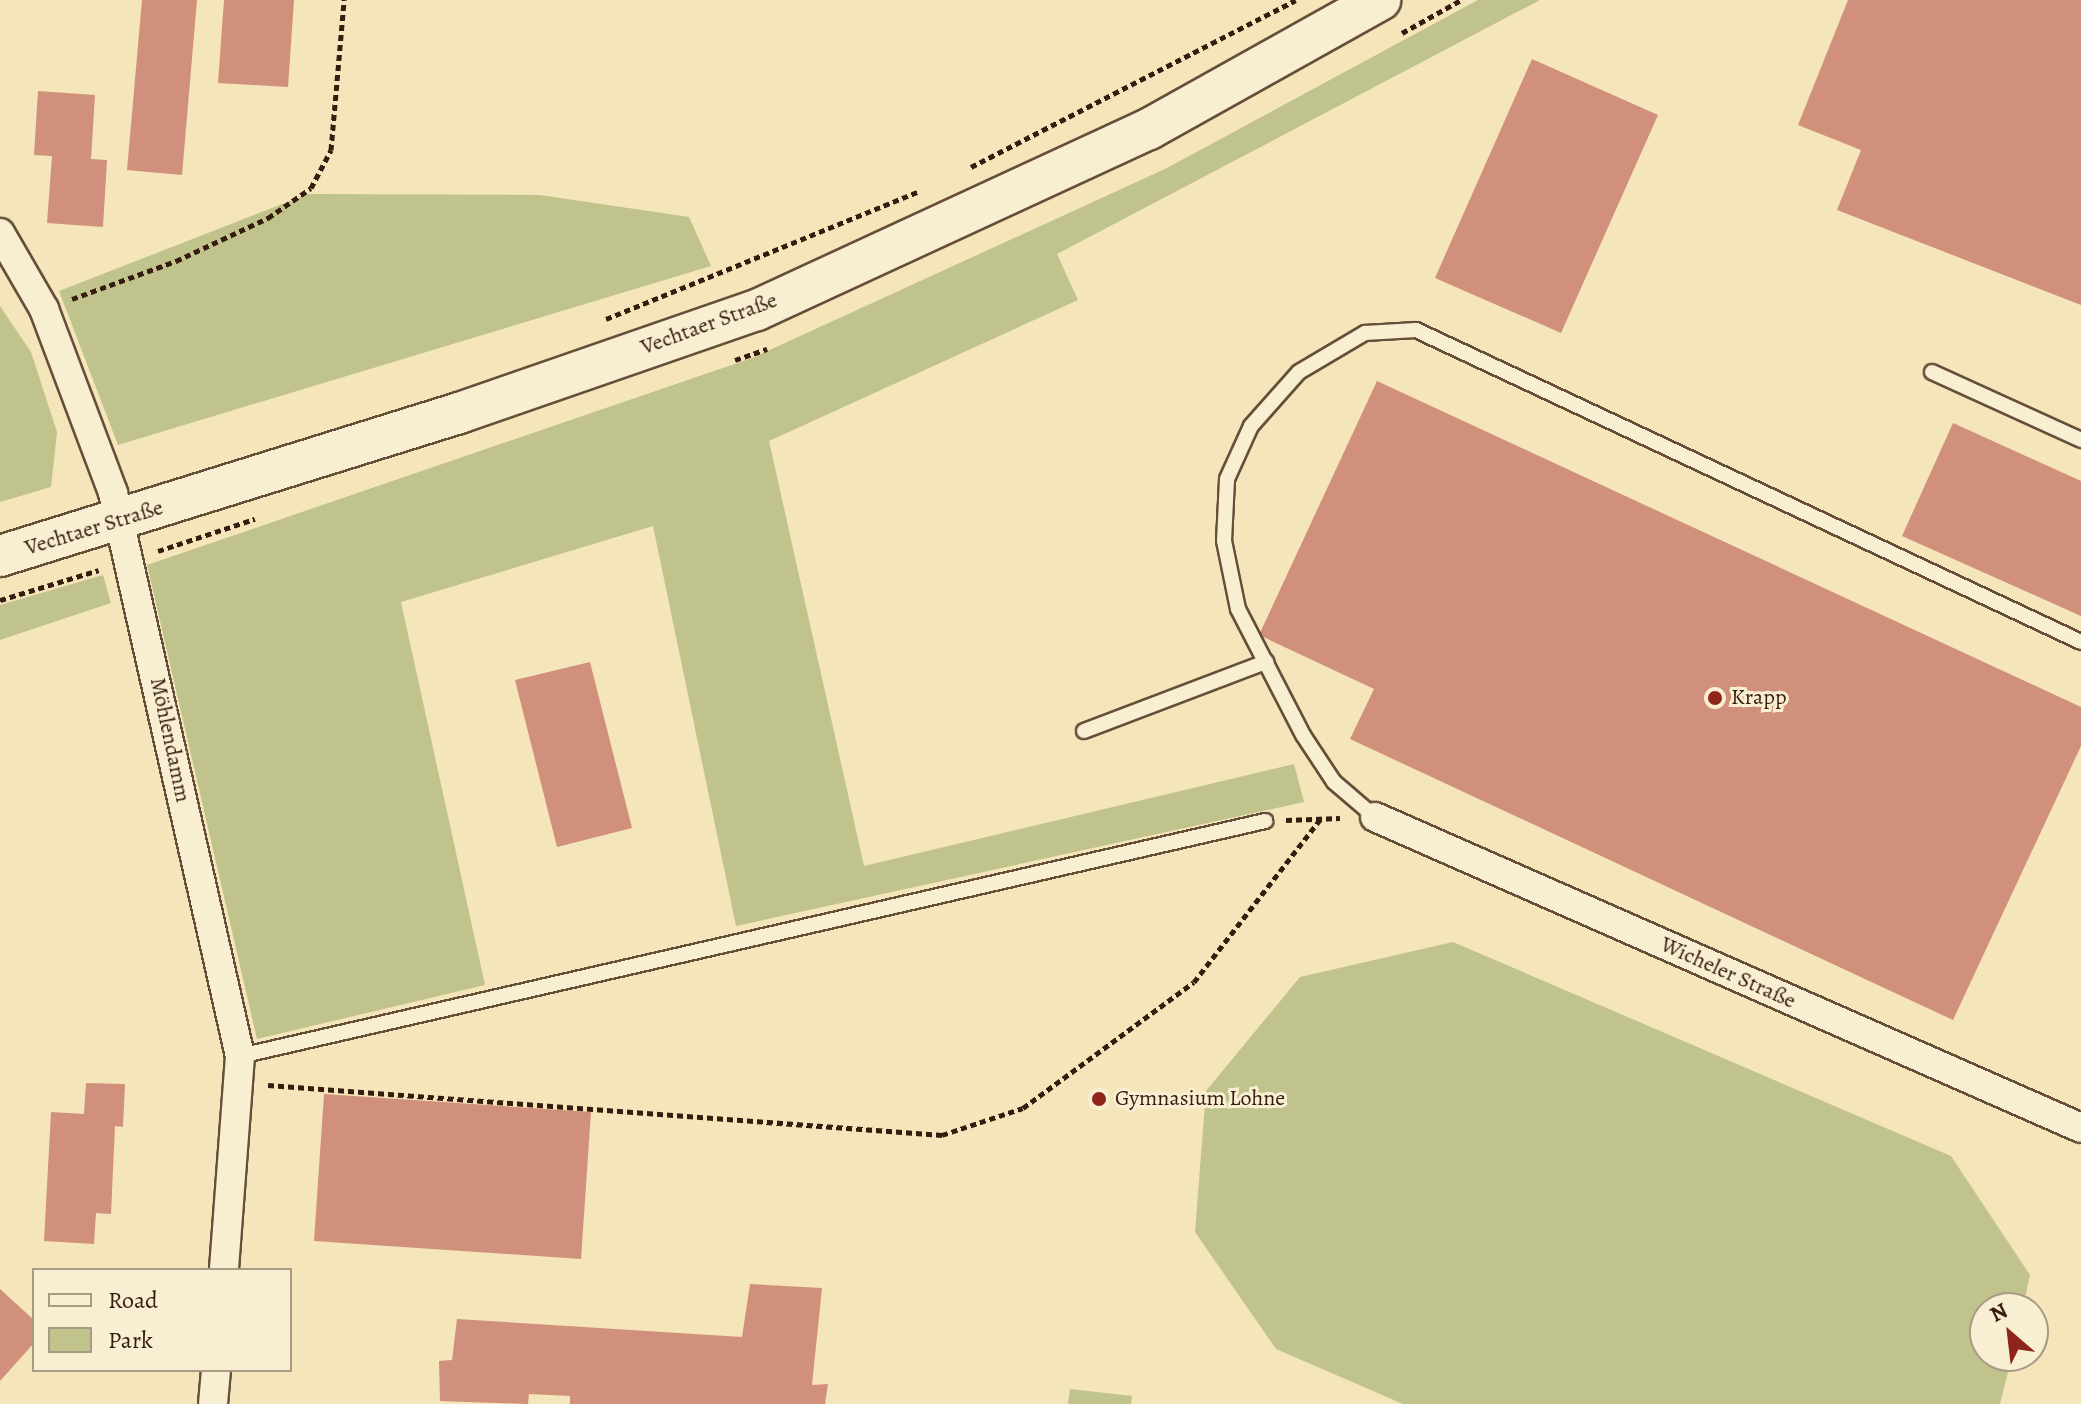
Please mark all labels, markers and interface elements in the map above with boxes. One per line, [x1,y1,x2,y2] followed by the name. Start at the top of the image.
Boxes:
[637,287,781,361] street label: Vechtaer Straße
[22,494,166,562] street label: Vechtaer Straße
[144,675,196,805] street label: Möhlendamm
[1731,685,1787,711] place label: Krapp
[1706,689,1724,707] marker: Krapp
[1656,931,1800,1015] street label: Wicheler Straße
[1115,1086,1285,1112] place label: Gymnasium Lohne
[1090,1090,1108,1108] marker: Gymnasium Lohne
[32,1268,292,1372] legend
[108,1284,158,1316] text: Road
[1969,1292,2049,1372] north arrow
[1985,1296,2013,1330] text: N
[108,1324,153,1356] text: Park

